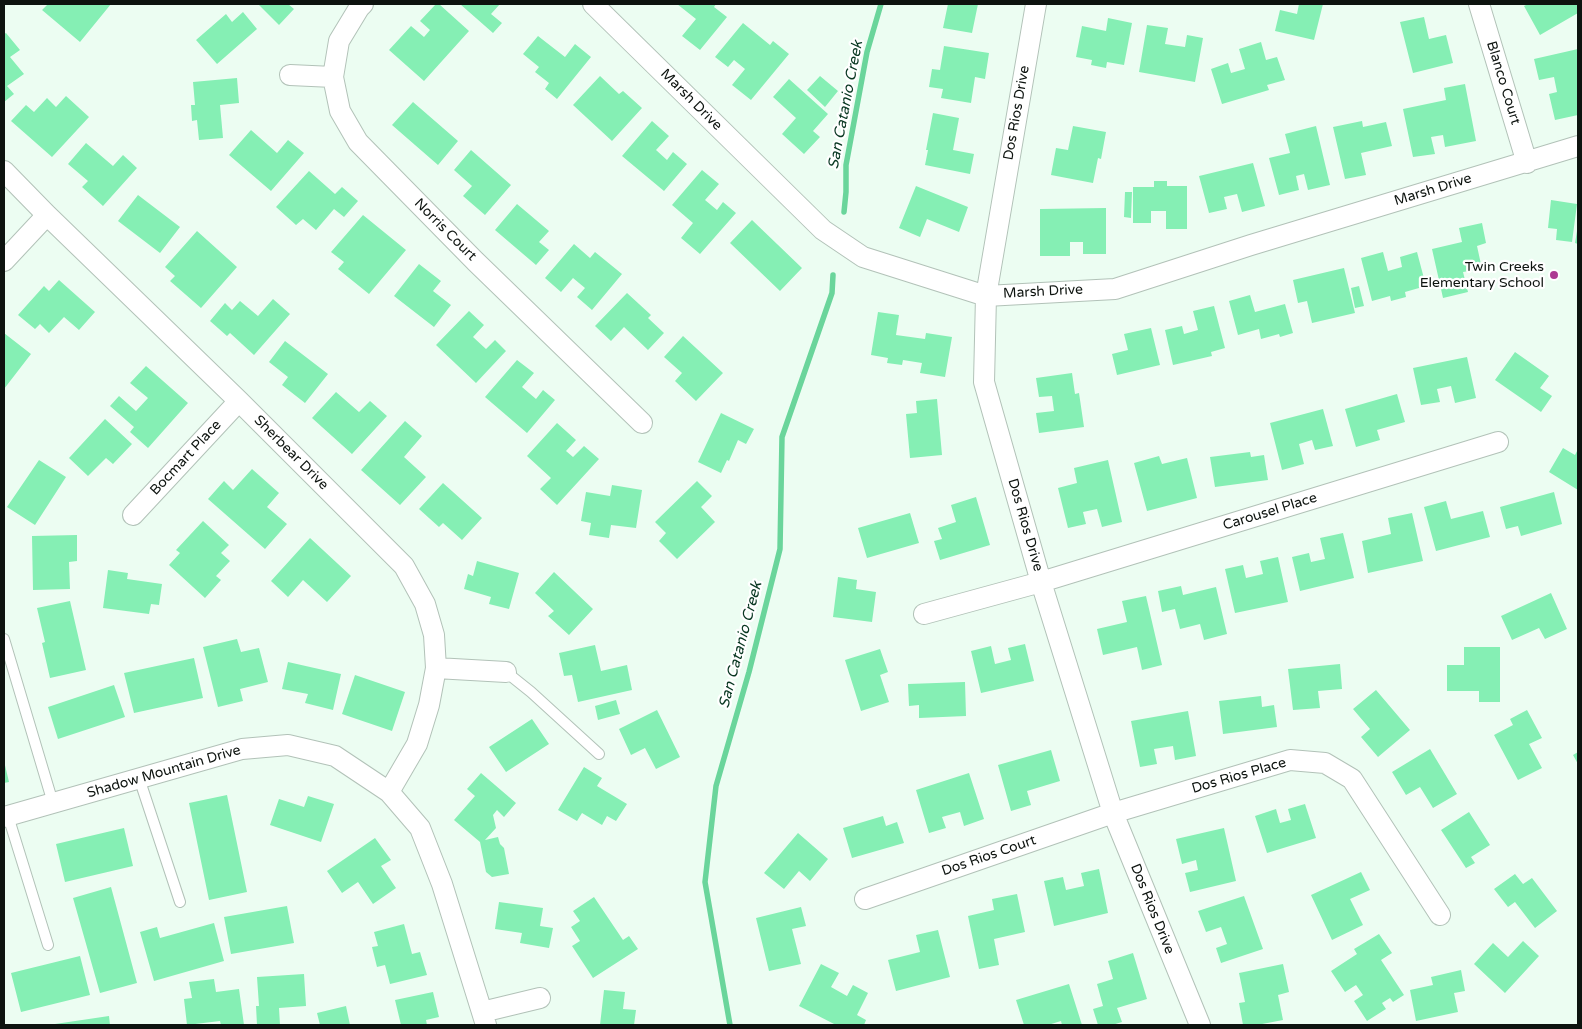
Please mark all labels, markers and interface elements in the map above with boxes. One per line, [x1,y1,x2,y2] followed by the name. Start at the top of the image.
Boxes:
[825,39,867,171] water label: San Catanio Creek
[1482,39,1524,127] street label: Blanco Court
[1000,64,1034,162] street label: Dos Rios Drive
[657,66,725,134] street label: Marsh Drive
[1392,170,1474,210] street label: Marsh Drive
[410,195,480,265] street label: Norris Court
[1420,259,1544,292] place label: Twin Creeks Elementary School
[1548,269,1560,281] marker: Twin Creeks Elementary School
[1003,282,1083,302] street label: Marsh Drive
[250,412,332,494] street label: Sherbear Drive
[147,417,225,499] street label: Bocmart Place
[1004,477,1046,573] street label: Dos Rios Drive
[1221,490,1319,534] street label: Carousel Place
[715,580,767,710] water label: San Catanio Creek
[85,742,243,802] street label: Shadow Mountain Drive
[1190,754,1288,798] street label: Dos Rios Place
[940,832,1038,880] street label: Dos Rios Court
[1126,861,1178,957] street label: Dos Rios Drive

